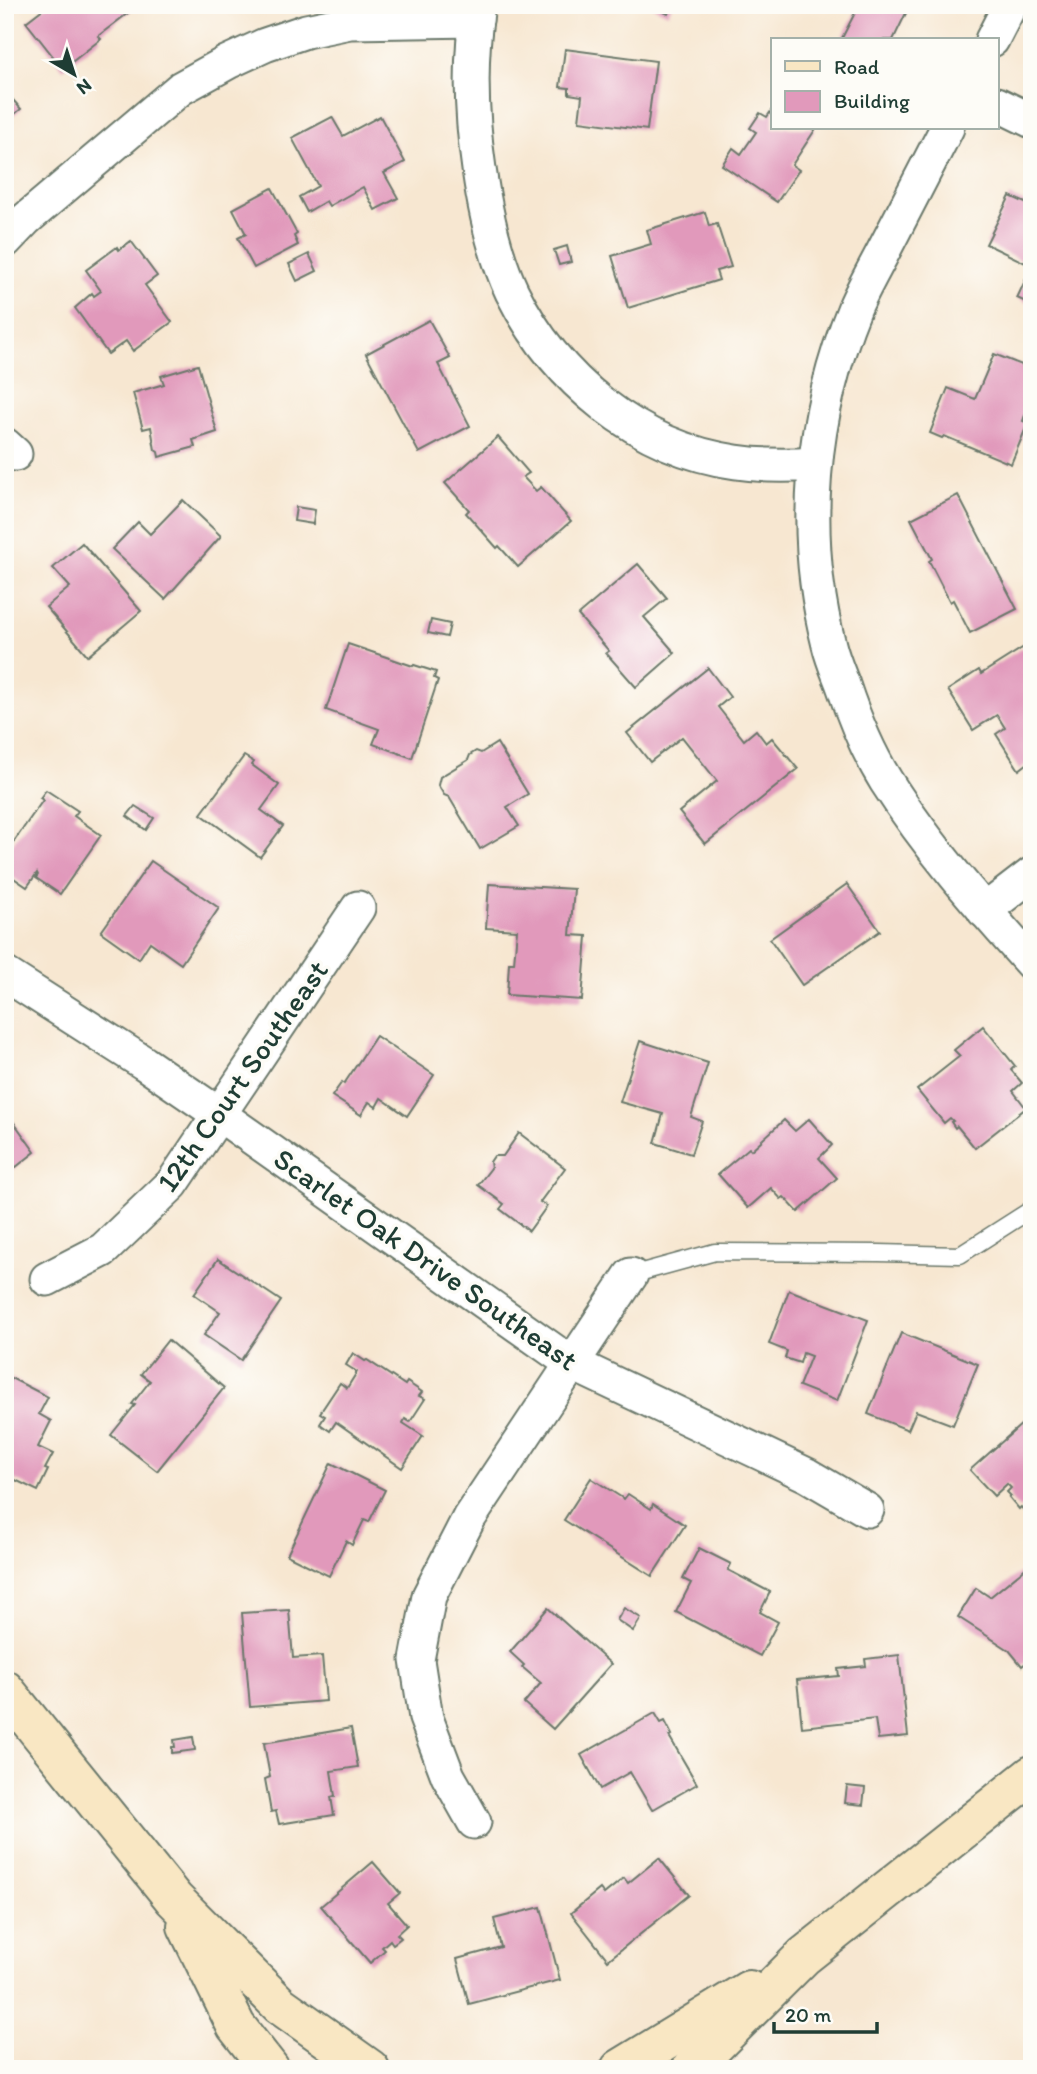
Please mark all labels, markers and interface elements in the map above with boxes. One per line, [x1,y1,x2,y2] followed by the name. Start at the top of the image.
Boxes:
[38,38,108,108] north arrow
[771,38,998,130] legend
[834,54,880,79] text: Road
[72,74,97,100] text: N
[834,88,910,113] text: Building
[148,953,336,1199] street label: 12th Court Southeast
[267,1140,585,1378] street label: Scarlet Oak Drive Southeast
[774,1990,878,2034] scale bar
[785,2002,832,2027] text: 20 m

